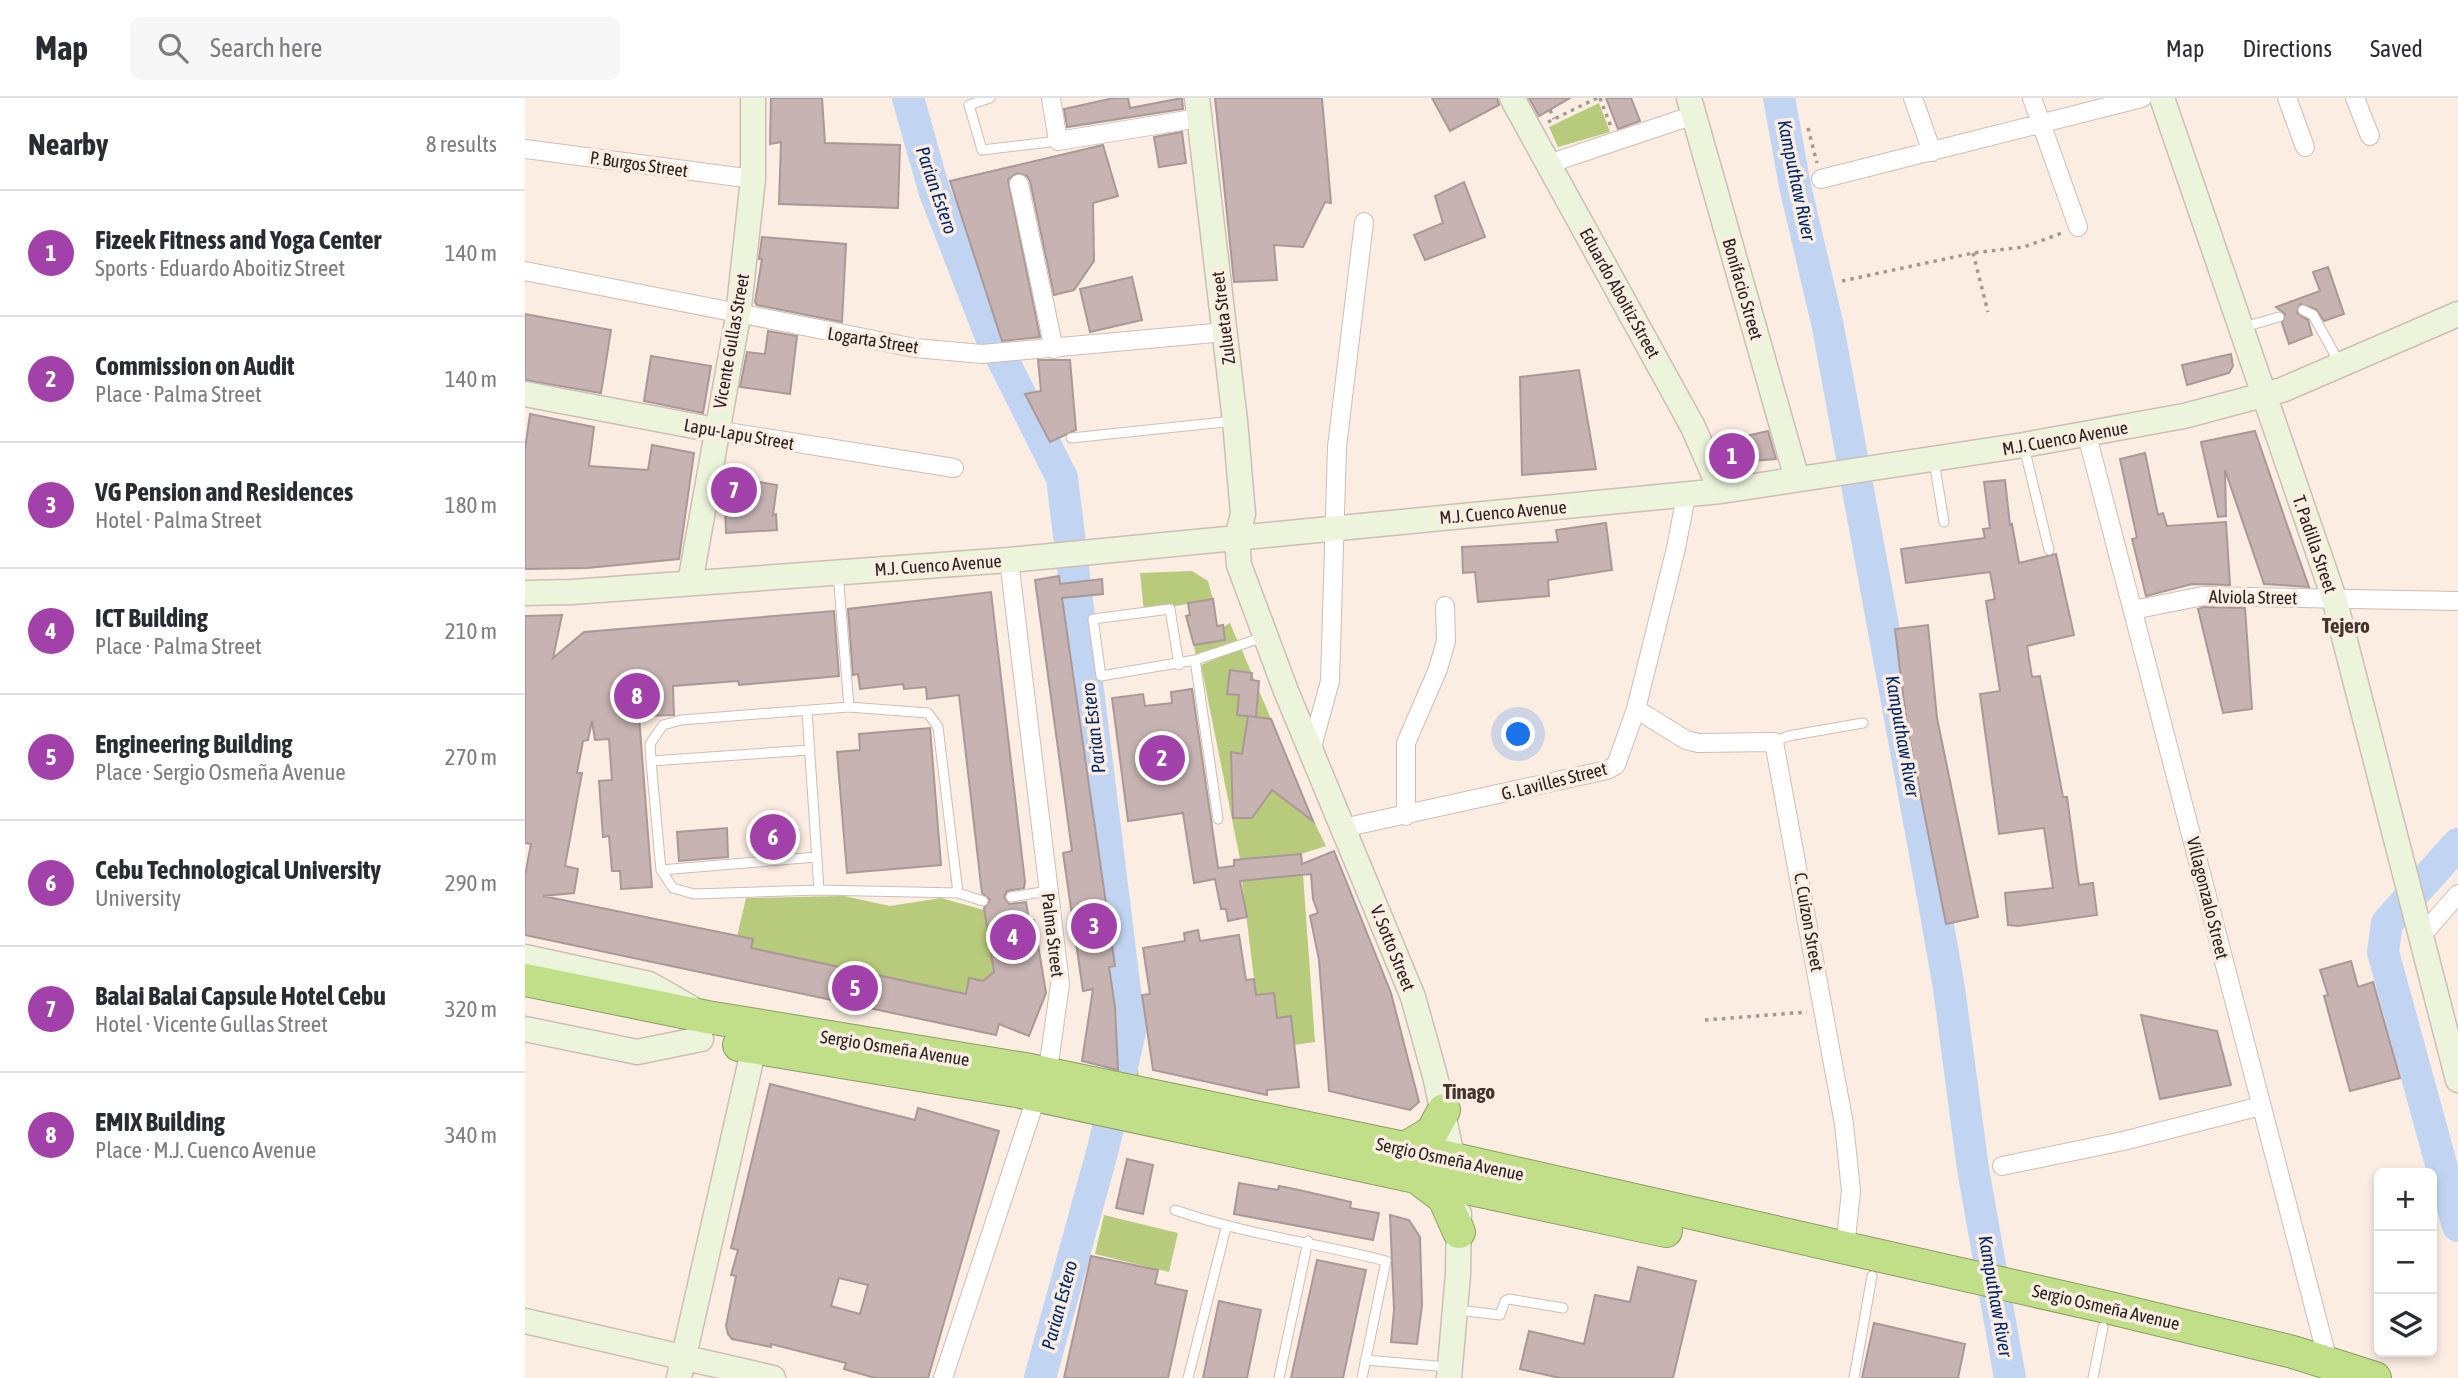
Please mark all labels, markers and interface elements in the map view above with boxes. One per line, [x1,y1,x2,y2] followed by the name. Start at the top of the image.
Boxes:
[130,17,620,80] search box
[35,29,88,67] text: Map
[154,29,192,67] icon: search
[210,33,322,63] text: Search here
[2166,35,2204,62] text: Map
[2242,35,2332,62] text: Directions
[2370,35,2423,62] text: Saved
[1773,118,1821,244] water label: Kamputhaw River
[28,127,108,161] text: Nearby
[426,131,497,157] text: 8 results
[912,143,962,237] water label: Parian Estero
[589,147,689,181] street label: P. Burgos Street
[1575,224,1665,362] street label: Eduardo Aboitiz Street
[95,225,381,255] text: Fizeek Fitness and Yoga Center
[1719,236,1767,342] street label: Bonifacio Street
[46,240,56,266] text: 1
[445,240,497,266] text: 140 m
[95,255,345,281] text: Sports · Eduardo Aboitiz Street
[1207,270,1239,366] street label: Zulueta Street
[709,272,753,410] street label: Vicente Gullas Street
[826,322,920,358] street label: Logarta Street
[95,351,295,381] text: Commission on Audit
[46,366,56,392] text: 2
[445,366,497,392] text: 140 m
[95,381,262,407] text: Place · Palma Street
[682,414,796,454] street label: Lapu-Lapu Street
[2000,417,2130,459] street label: M.J. Cuenco Avenue
[1709,430,1755,482] pin: 1
[711,464,757,516] pin: 7
[95,477,353,507] text: VG Pension and Residences
[46,492,56,518] text: 3
[445,492,497,518] text: 180 m
[2288,492,2342,596] street label: T. Padilla Street
[1439,496,1567,528] street label: M.J. Cuenco Avenue
[95,507,262,533] text: Hotel · Palma Street
[874,550,1002,580] street label: M.J. Cuenco Avenue
[2209,586,2297,608] street label: Alviola Street
[95,603,208,633] text: ICT Building
[2322,613,2370,637] district label: Tejero
[46,618,56,644] text: 4
[445,618,497,644] text: 210 m
[95,633,262,659] text: Place · Palma Street
[614,670,660,722] pin: 8
[1882,674,1925,800] water label: Kamputhaw River
[1077,681,1109,775] water label: Parian Estero
[1501,717,1535,751] your location
[95,729,293,759] text: Engineering Building
[1139,732,1185,784] pin: 2
[46,744,56,770] text: 5
[445,744,497,770] text: 270 m
[1499,758,1609,804] street label: G. Lavilles Street
[95,759,346,785] text: Place · Sergio Osmeña Avenue
[750,811,796,863] pin: 6
[2183,835,2233,961] street label: Villagonzalo Street
[95,855,381,885] text: Cebu Technological University
[46,870,56,896] text: 6
[445,870,497,896] text: 290 m
[1790,871,1828,973] street label: C. Cuizon Street
[95,885,181,911] text: University
[1037,892,1069,978] street label: Palma Street
[1071,900,1117,952] pin: 3
[1366,902,1420,994] street label: V. Sotto Street
[990,911,1036,963] pin: 4
[832,962,878,1014] pin: 5
[95,981,386,1011] text: Balai Balai Capsule Hotel Cebu
[46,996,56,1022] text: 7
[445,996,497,1022] text: 320 m
[95,1011,328,1037] text: Hotel · Vicente Gullas Street
[819,1026,971,1070] street label: Sergio Osmeña Avenue
[1443,1079,1495,1103] district label: Tinago
[95,1107,225,1137] text: EMIX Building
[46,1122,56,1148] text: 8
[445,1122,497,1148] text: 340 m
[1374,1133,1526,1185] street label: Sergio Osmeña Avenue
[95,1137,316,1163] text: Place · M.J. Cuenco Avenue
[2374,1168,2437,1357] map controls
[2374,1168,2437,1231] button: +
[2374,1231,2437,1294] button: −
[1975,1234,2018,1360] water label: Kamputhaw River
[1037,1258,1081,1352] water label: Parian Estero
[2030,1280,2182,1334] street label: Sergio Osmeña Avenue
[2374,1294,2437,1357] button: layers

